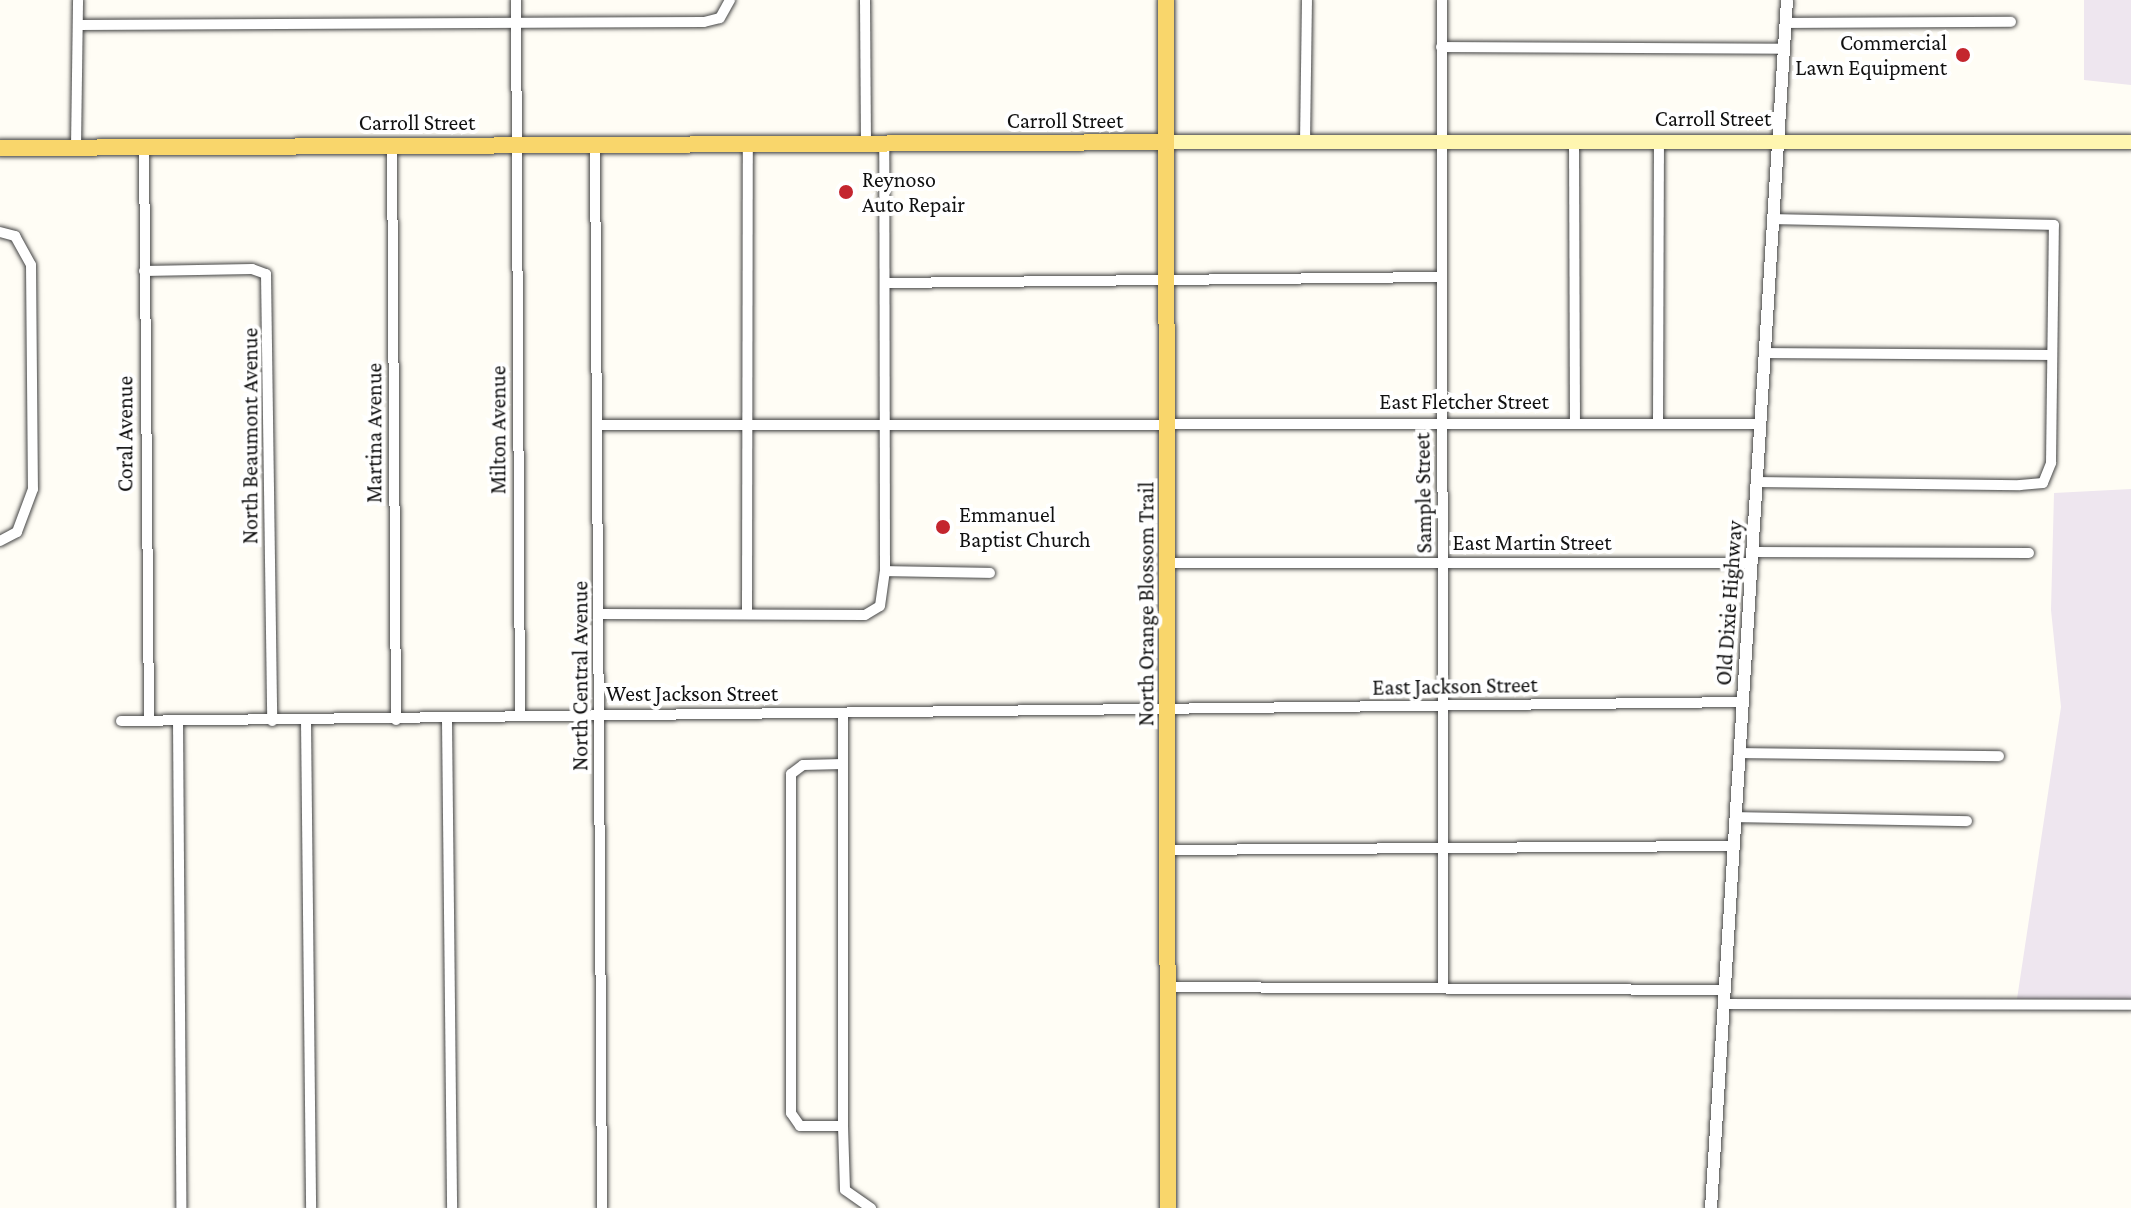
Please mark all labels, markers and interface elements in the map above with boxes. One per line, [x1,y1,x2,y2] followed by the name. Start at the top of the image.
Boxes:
[1795,29,1947,80] place label: Commercial Lawn Equipment
[1954,46,1972,64] marker: Commercial Lawn Equipment
[1655,106,1771,132] street label: Carroll Street
[1007,108,1123,134] street label: Carroll Street
[359,110,475,136] street label: Carroll Street
[862,166,965,218] place label: Reynoso Auto Repair
[837,183,855,201] marker: Reynoso Auto Repair
[237,328,263,544] street label: North Beaumont Avenue
[361,363,387,503] street label: Martina Avenue
[485,366,511,494] street label: Milton Avenue
[112,376,138,492] street label: Coral Avenue
[1379,389,1549,415] street label: East Fletcher Street
[1409,432,1437,554] street label: Sample Street
[1133,482,1159,726] street label: North Orange Blossom Trail
[959,501,1090,552] place label: Emmanuel Baptist Church
[934,518,952,536] marker: Emmanuel Baptist Church
[1710,520,1748,686] street label: Old Dixie Highway
[1453,530,1611,556] street label: East Martin Street
[567,581,593,771] street label: North Central Avenue
[1372,671,1538,701] street label: East Jackson Street
[606,681,778,707] street label: West Jackson Street

